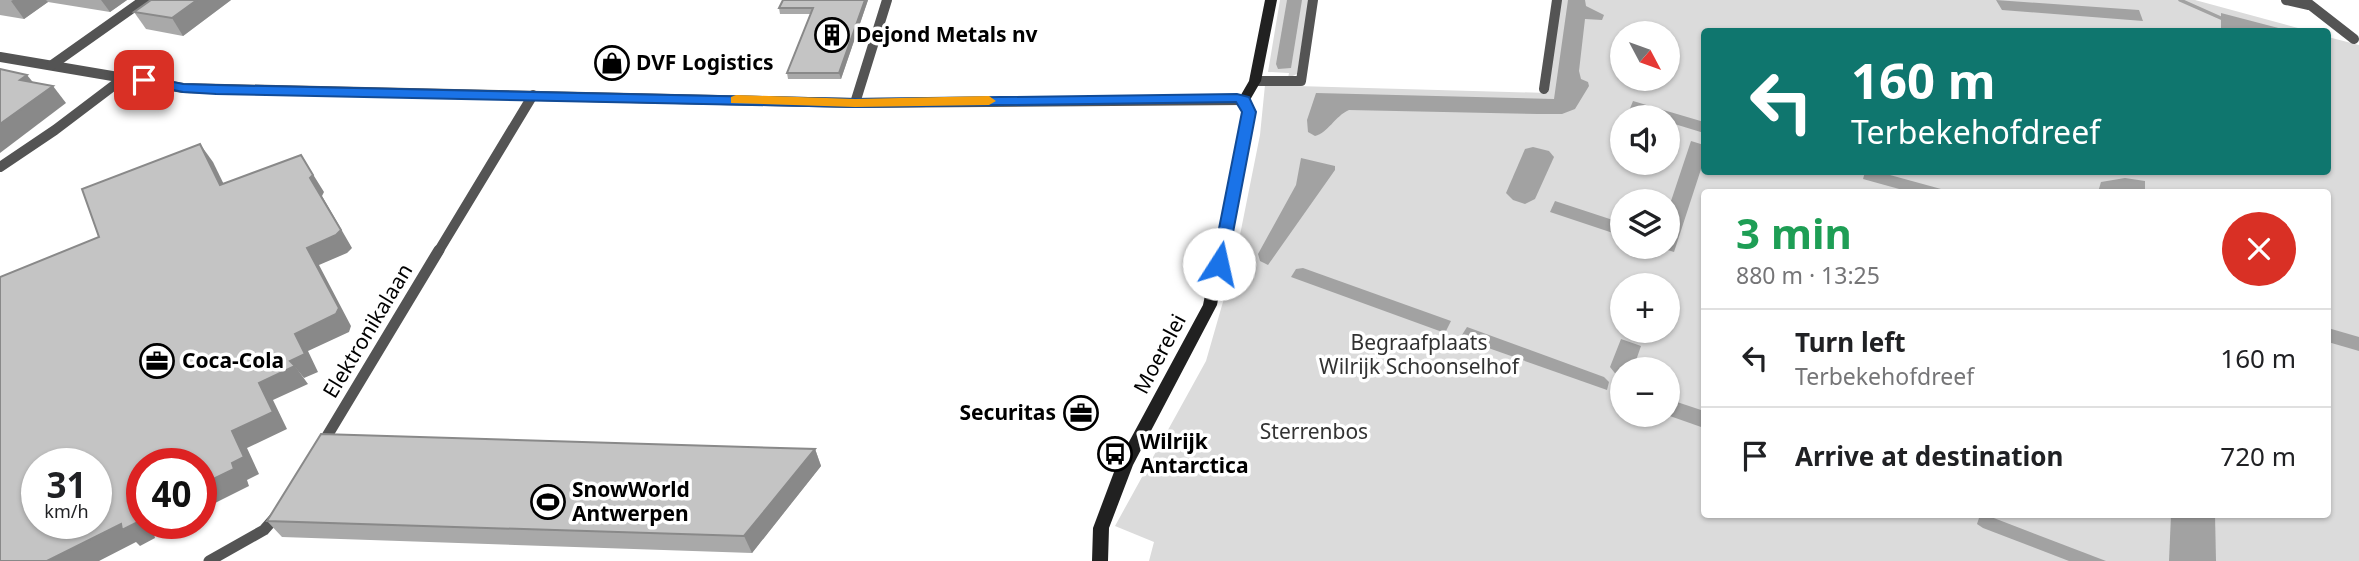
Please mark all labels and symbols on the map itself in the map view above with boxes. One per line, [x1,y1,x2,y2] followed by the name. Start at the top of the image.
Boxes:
[813,16,851,54] building icon: Dejond Metals nv
[856,20,1038,48] place label: Dejond Metals nv
[1610,21,1680,91] north arrow
[593,44,631,82] shop icon: DVF Logistics
[636,48,774,76] place label: DVF Logistics
[114,50,174,110] pin
[1182,227,1256,301] position arrow
[316,258,418,403] street label: Elektronikalaan
[1126,309,1192,398] street label: Moerelei
[1319,328,1521,380] park label: Begraafplaats Wilrijk Schoonselhof
[138,342,176,380] office icon: Coca-Cola
[182,346,284,374] place label: Coca-Cola
[1062,394,1100,432] office icon: Securitas
[960,398,1056,426] place label: Securitas
[1260,417,1368,445] park label: Sterrenbos
[1140,427,1249,479] place label: Wilrijk Antarctica
[1096,435,1134,473] bus stop icon: Wilrijk Antarctica
[126,448,217,539] speed limit sign: 40
[572,475,690,527] place label: SnowWorld Antwerpen
[529,483,567,521] sports icon: SnowWorld Antwerpen

